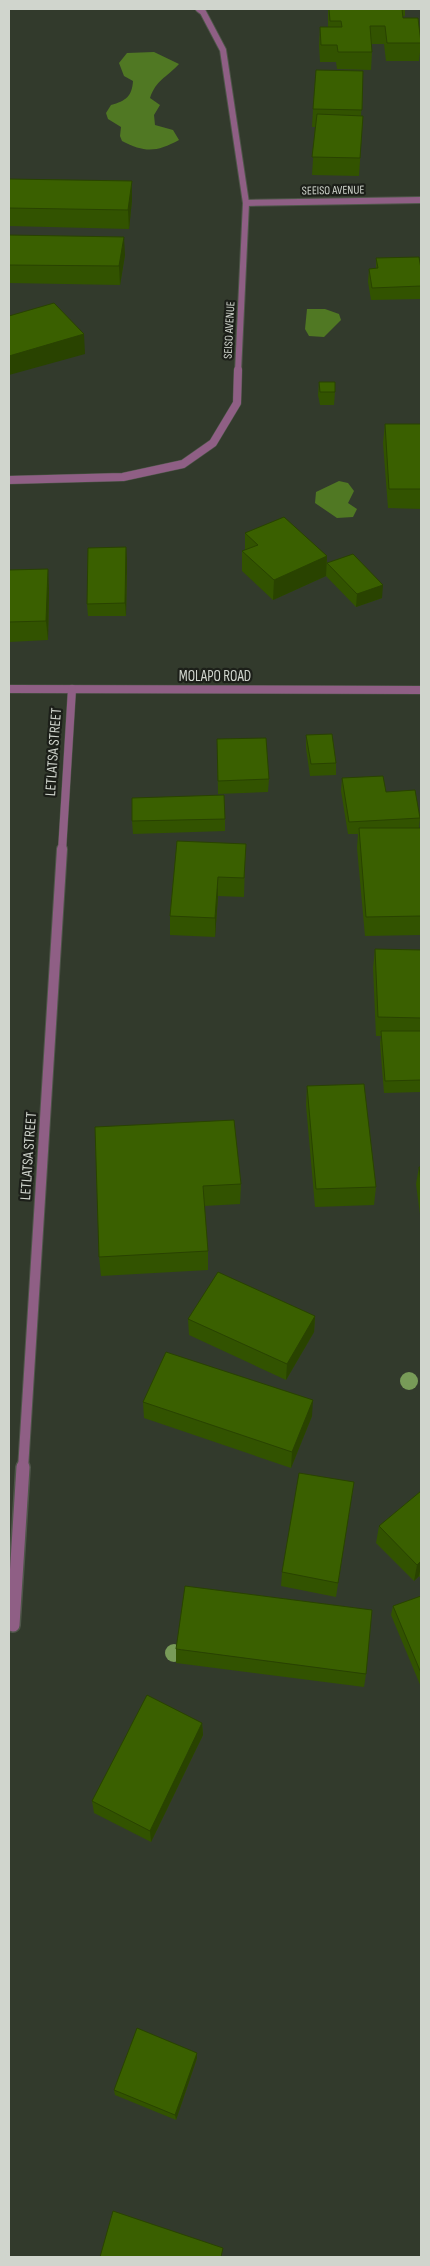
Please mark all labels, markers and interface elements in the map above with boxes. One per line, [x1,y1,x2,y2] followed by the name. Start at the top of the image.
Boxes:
[302,182,364,199] street label: SEEISO AVENUE
[221,301,238,359] street label: SEISO AVENUE
[179,667,251,686] street label: MOLAPO ROAD
[41,707,66,797] street label: LETLATSA STREET
[16,1111,41,1201] street label: LETLATSA STREET

